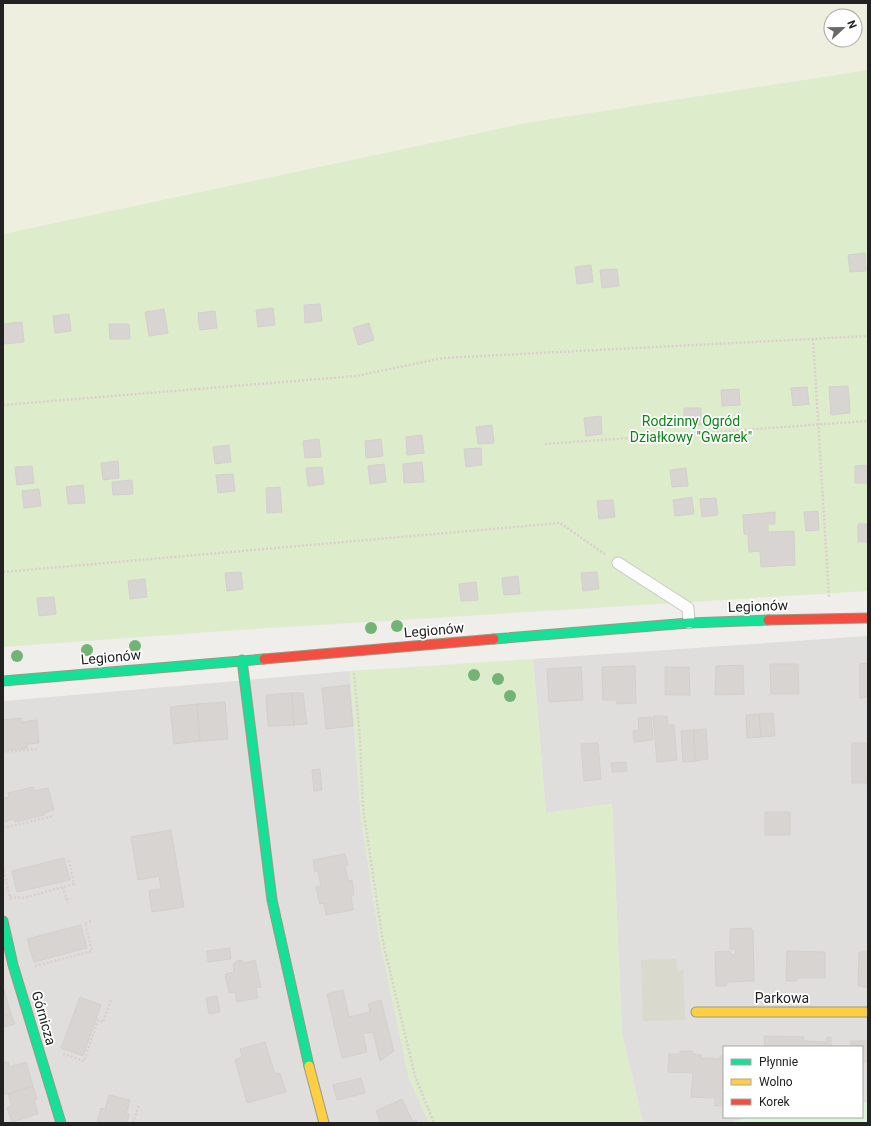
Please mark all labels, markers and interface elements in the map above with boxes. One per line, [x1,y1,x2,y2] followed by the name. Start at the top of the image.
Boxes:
[823,8,863,48] north arrow
[844,18,859,31] text: N
[630,413,752,445] park label: Rodzinny Ogród Działkowy "Gwarek"
[728,597,789,615] street label: Legionów
[403,619,465,641] street label: Legionów
[80,646,142,668] street label: Legionów
[29,989,59,1047] street label: Górnicza
[755,990,809,1006] street label: Parkowa
[723,1046,863,1118] legend
[759,1055,798,1069] text: Płynnie
[759,1075,793,1089] text: Wolno
[759,1095,791,1109] text: Korek

